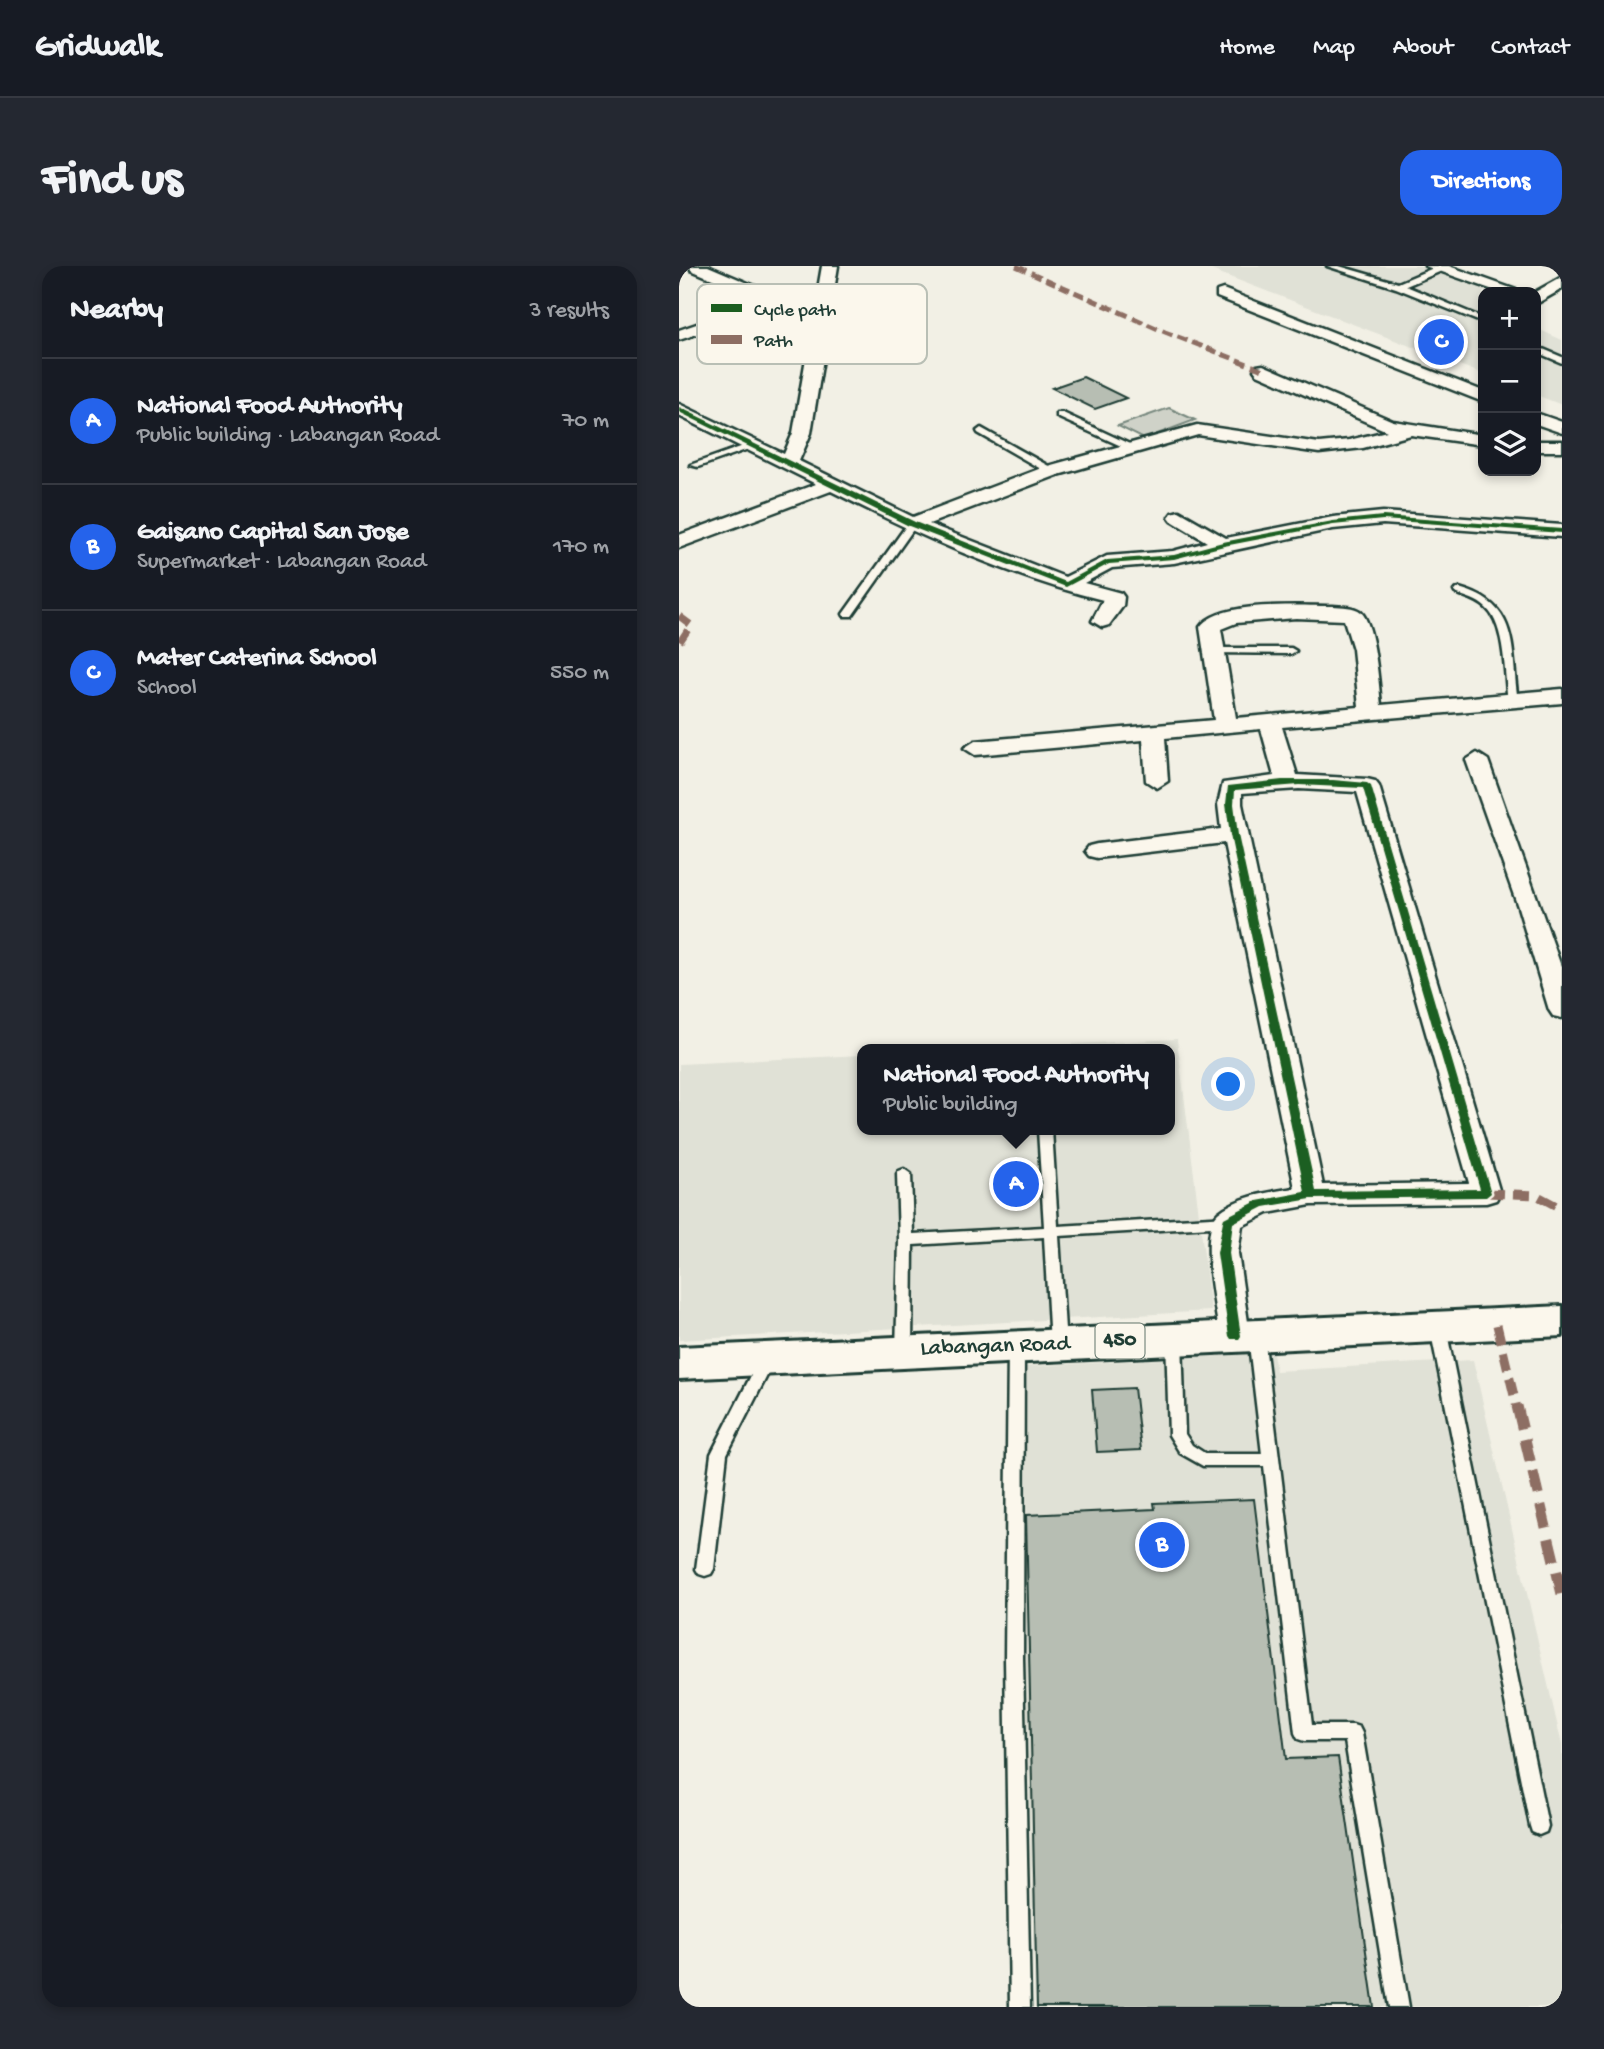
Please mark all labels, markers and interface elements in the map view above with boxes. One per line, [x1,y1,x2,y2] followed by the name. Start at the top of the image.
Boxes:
[35,29,160,67] text: Gridwalk
[1219,34,1275,63] text: Home
[1313,34,1355,63] text: Map
[1393,34,1453,63] text: About
[1491,34,1569,63] text: Contact
[1400,150,1562,215] button: Directions
[42,153,182,211] text: Find us
[697,284,927,364] legend
[1478,287,1541,476] map controls
[1478,287,1541,350] button: +
[70,294,163,329] text: Nearby
[529,298,609,325] text: 3 results
[754,300,836,323] text: Cycle path
[1418,316,1464,368] pin: C
[753,331,793,354] text: Path
[1478,350,1541,413] button: −
[137,392,402,423] text: National Food Authority
[86,408,100,435] text: A
[562,408,609,435] text: 70 m
[1478,413,1541,476] button: layers
[137,423,439,450] text: Public building · Labangan Road
[137,518,409,549] text: Gaisano Capital San Jose
[87,534,99,561] text: B
[553,534,609,561] text: 170 m
[137,549,426,576] text: Supermarket · Labangan Road
[137,644,377,675] text: Mater Caterina School
[87,660,99,687] text: C
[550,660,609,687] text: 550 m
[137,675,197,702] text: School
[857,1044,1175,1135] popup
[883,1061,1149,1092] text: National Food Authority
[1211,1067,1245,1101] your location
[883,1092,1018,1119] text: Public building
[993,1158,1039,1210] pin: A
[1095,1324,1145,1358] road number: 450
[920,1331,1072,1363] street label: Labangan Road
[1139,1519,1185,1571] pin: B

